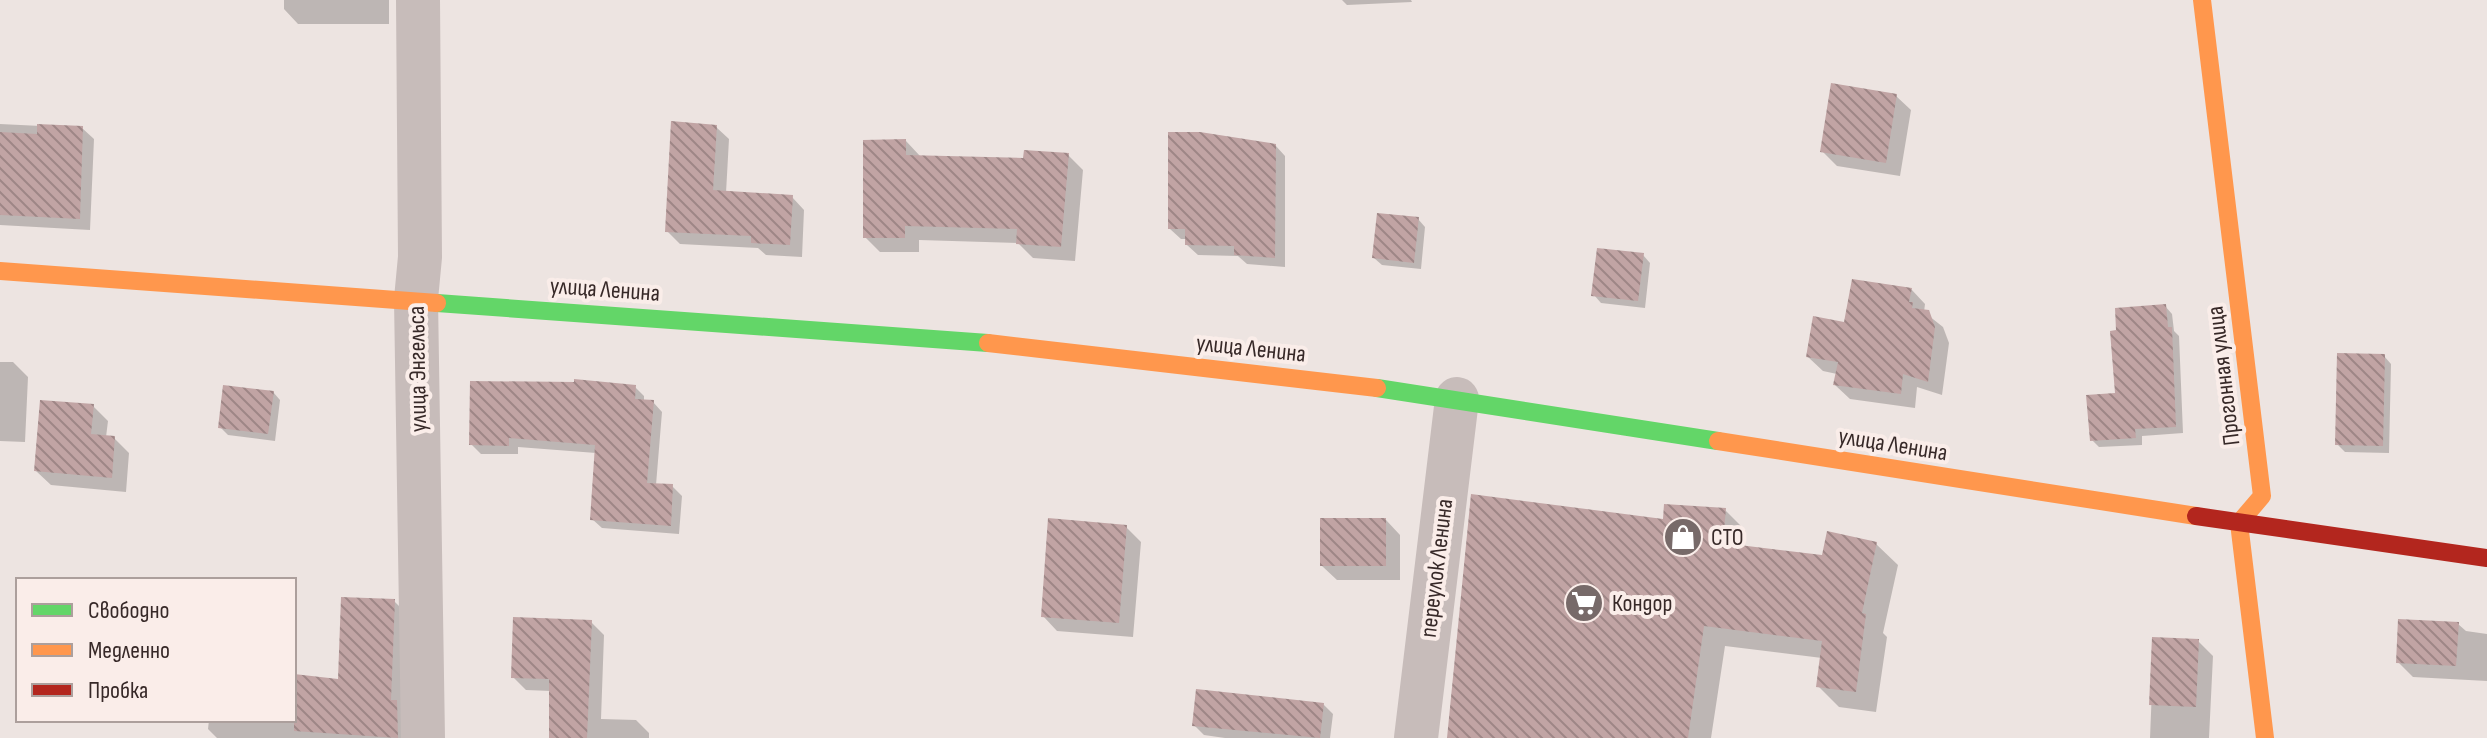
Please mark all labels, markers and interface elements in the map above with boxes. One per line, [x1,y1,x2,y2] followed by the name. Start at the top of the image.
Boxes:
[549,271,661,308] street label: улица Ленина
[2201,305,2246,447] street label: Прогонная улица
[402,306,433,432] street label: улица Энгельса
[1195,328,1307,369] street label: улица Ленина
[1836,422,1950,467] street label: улица Ленина
[1414,497,1459,639] street label: переулок Ленина
[1662,516,1704,558] shop icon: СТО
[1711,523,1744,552] place label: СТО
[16,578,296,722] legend
[1563,582,1605,624] supermarket icon: Кондор
[1612,589,1672,618] place label: Кондор
[88,596,169,625] text: Свободно
[88,636,170,665] text: Медленно
[88,676,148,705] text: Пробка

